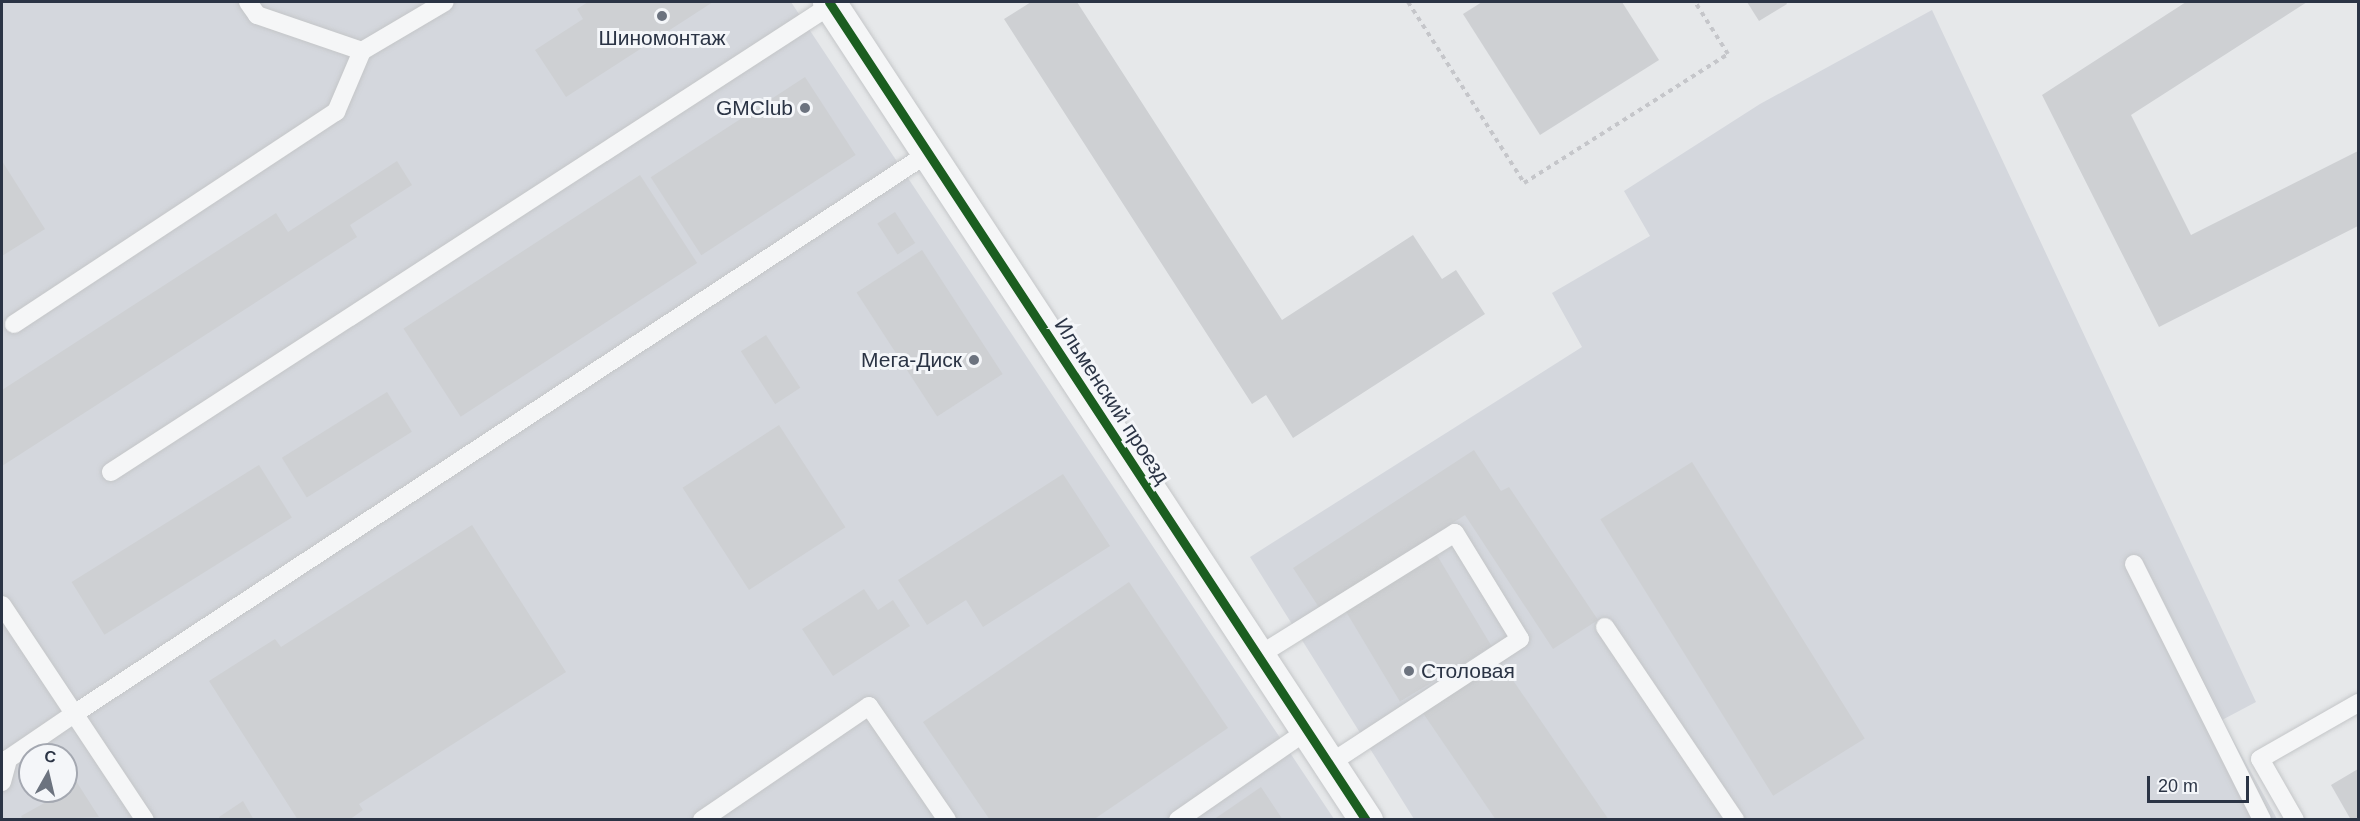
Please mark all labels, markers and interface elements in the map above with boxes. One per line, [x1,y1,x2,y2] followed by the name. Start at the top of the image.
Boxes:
[655,9,669,23] marker: Шиномонтаж
[598,25,726,51] place label: Шиномонтаж
[716,95,793,121] place label: GMClub
[798,101,812,115] marker: GMClub
[1049,313,1175,489] street label: Ильменский проезд
[861,347,962,373] place label: Мега-Диск
[967,353,981,367] marker: Мега-Диск
[1421,658,1515,684] place label: Столовая
[1402,664,1416,678] marker: Столовая
[18,743,78,803] north arrow
[43,747,57,766] text: С
[2150,764,2252,802] scale bar
[2158,776,2198,796] text: 20 m

